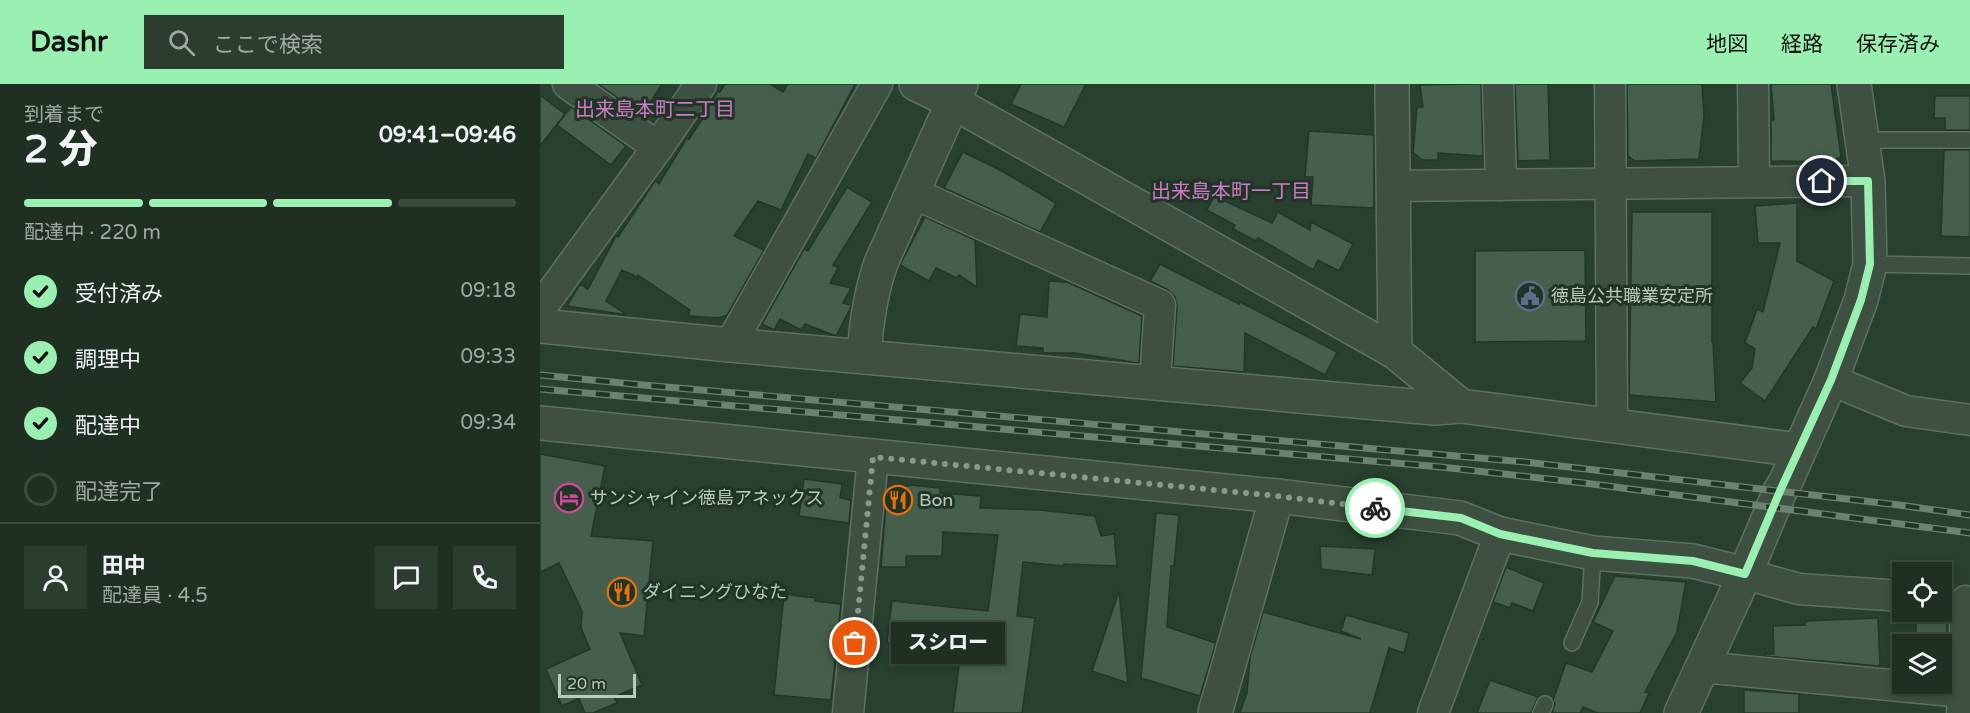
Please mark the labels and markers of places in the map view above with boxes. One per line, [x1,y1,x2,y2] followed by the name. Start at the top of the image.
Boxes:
[1796,155,1847,206] pin
[1514,280,1546,312] public building icon: 徳島公共職業安定所
[1551,285,1713,307] place label: 徳島公共職業安定所
[553,482,585,514] hotel icon: サンシャイン徳島アネックス
[882,484,914,516] restaurant icon: Bon
[590,487,823,509] place label: サンシャイン徳島アネックス
[919,489,953,511] place label: Bon
[606,576,638,608] restaurant icon: ダイニングひなた
[643,581,787,603] place label: ダイニングひなた
[829,617,880,668] pin
[891,622,1005,664] callout: スシロー

